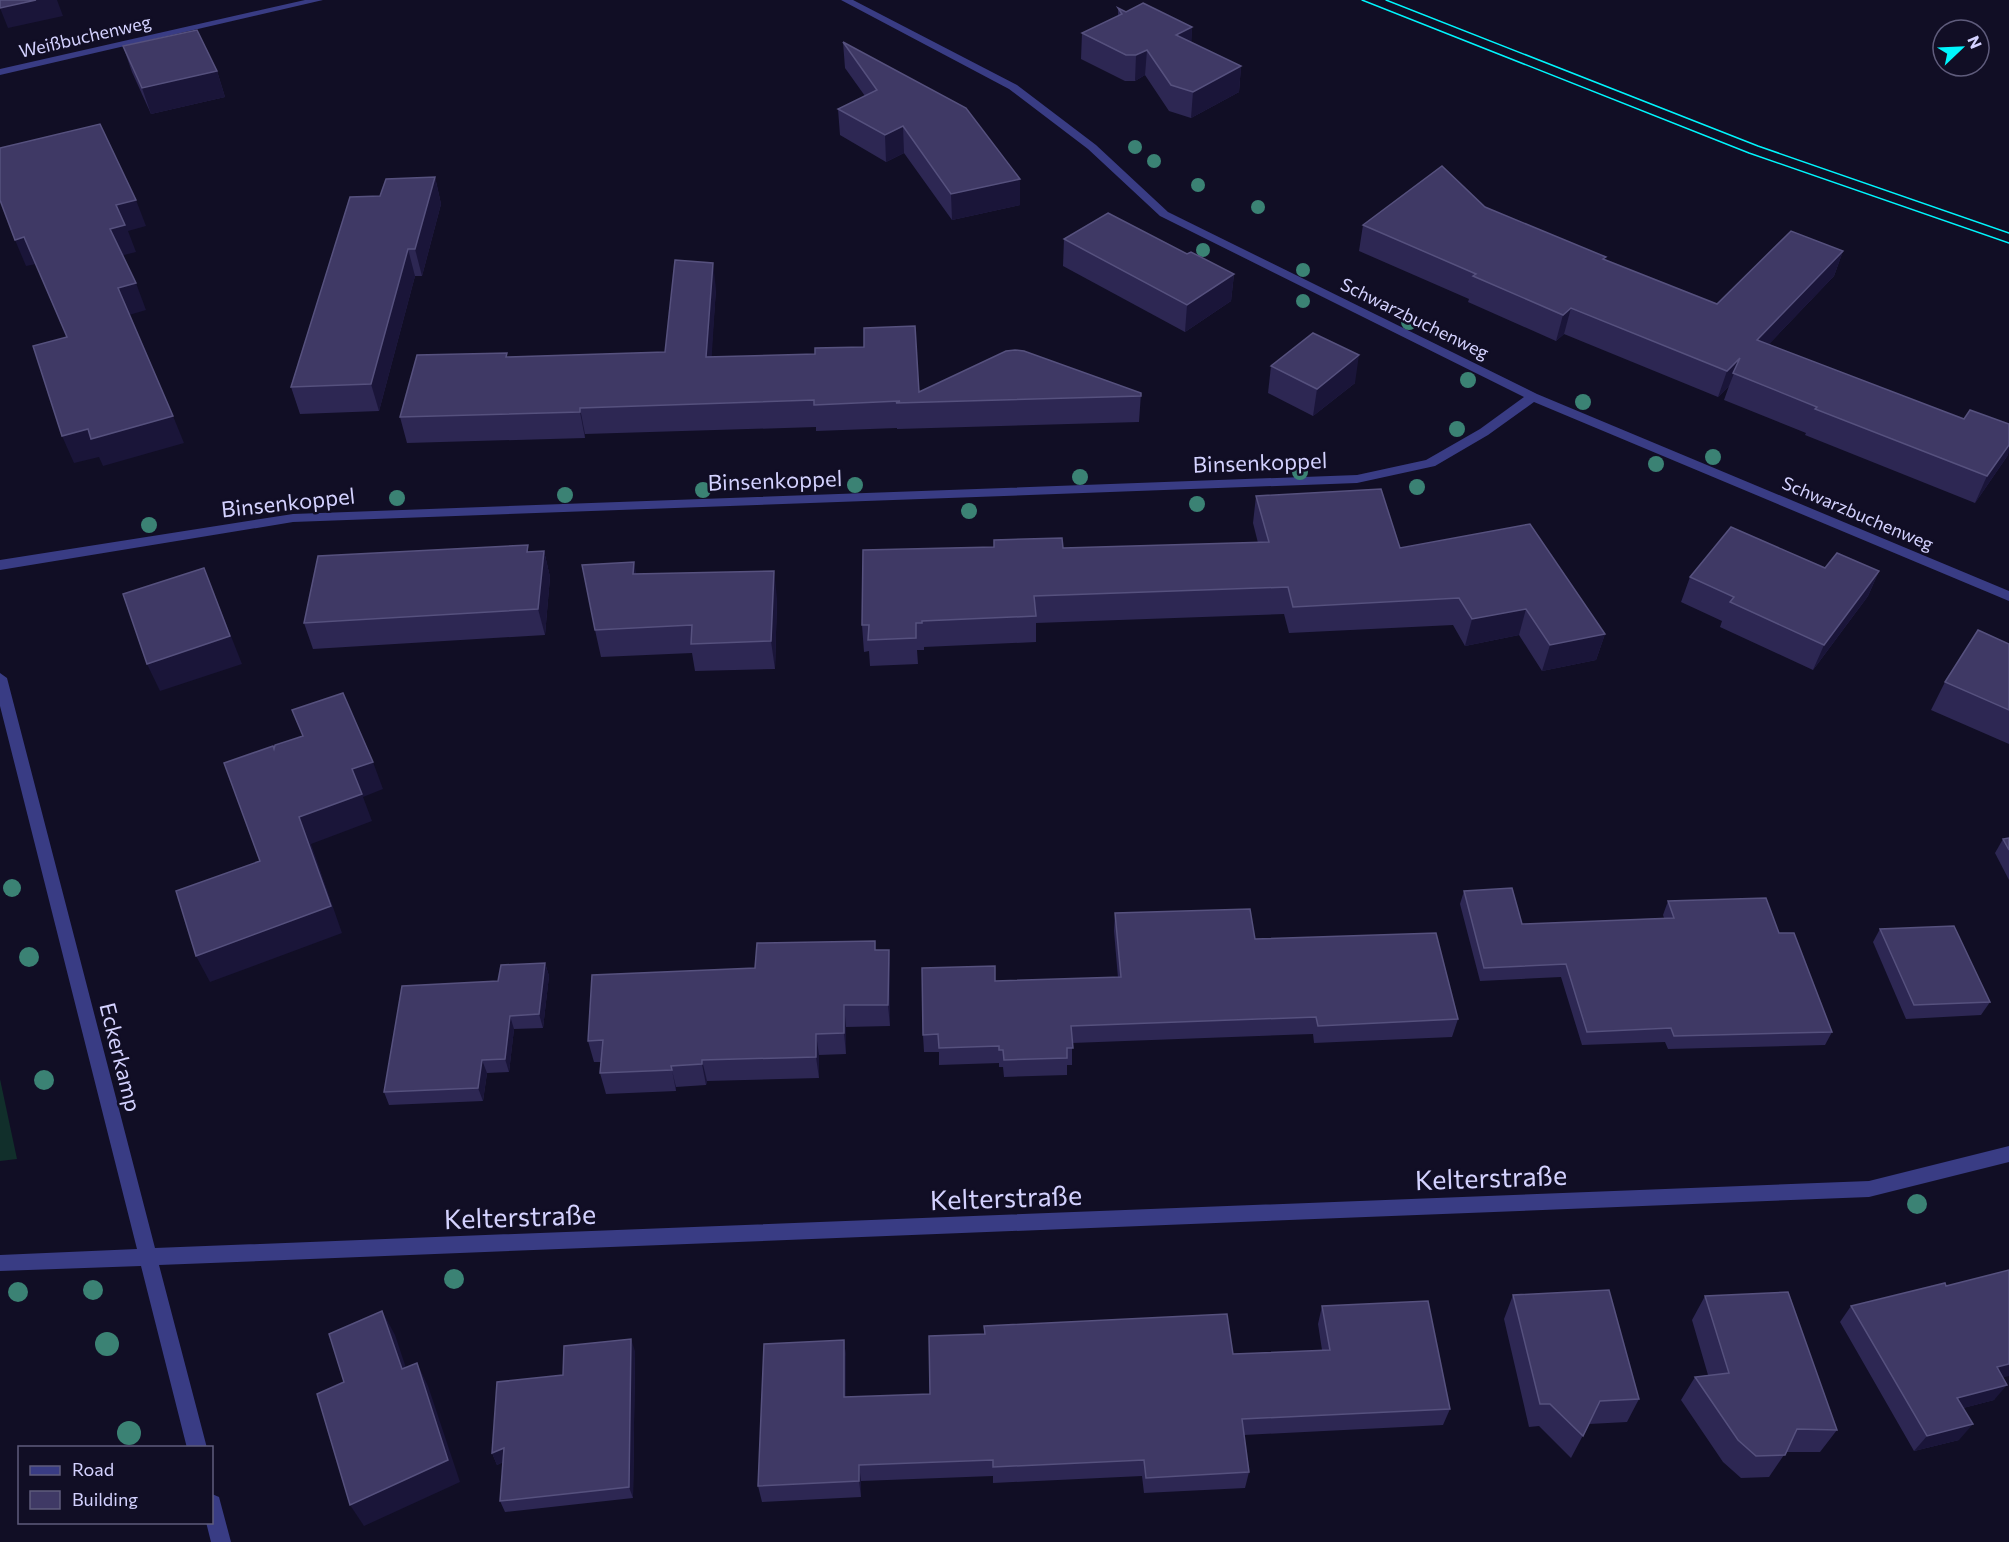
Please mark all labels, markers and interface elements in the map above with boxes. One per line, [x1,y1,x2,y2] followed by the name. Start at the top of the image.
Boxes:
[17,10,153,62] street label: Weißbuchenweg
[1931,18,1991,78] north arrow
[1964,33,1986,51] text: N
[1337,273,1493,364] street label: Schwarzbuchenweg
[1192,446,1328,478] street label: Binsenkoppel
[707,464,843,496] street label: Binsenkoppel
[1779,471,1937,555] street label: Schwarzbuchenweg
[220,482,356,522] street label: Binsenkoppel
[94,1000,148,1114] street label: Eckerkamp
[1414,1158,1568,1196] street label: Kelterstraße
[929,1178,1083,1216] street label: Kelterstraße
[443,1197,597,1235] street label: Kelterstraße
[18,1446,213,1524] legend
[72,1458,114,1480] text: Road
[72,1488,138,1510] text: Building

